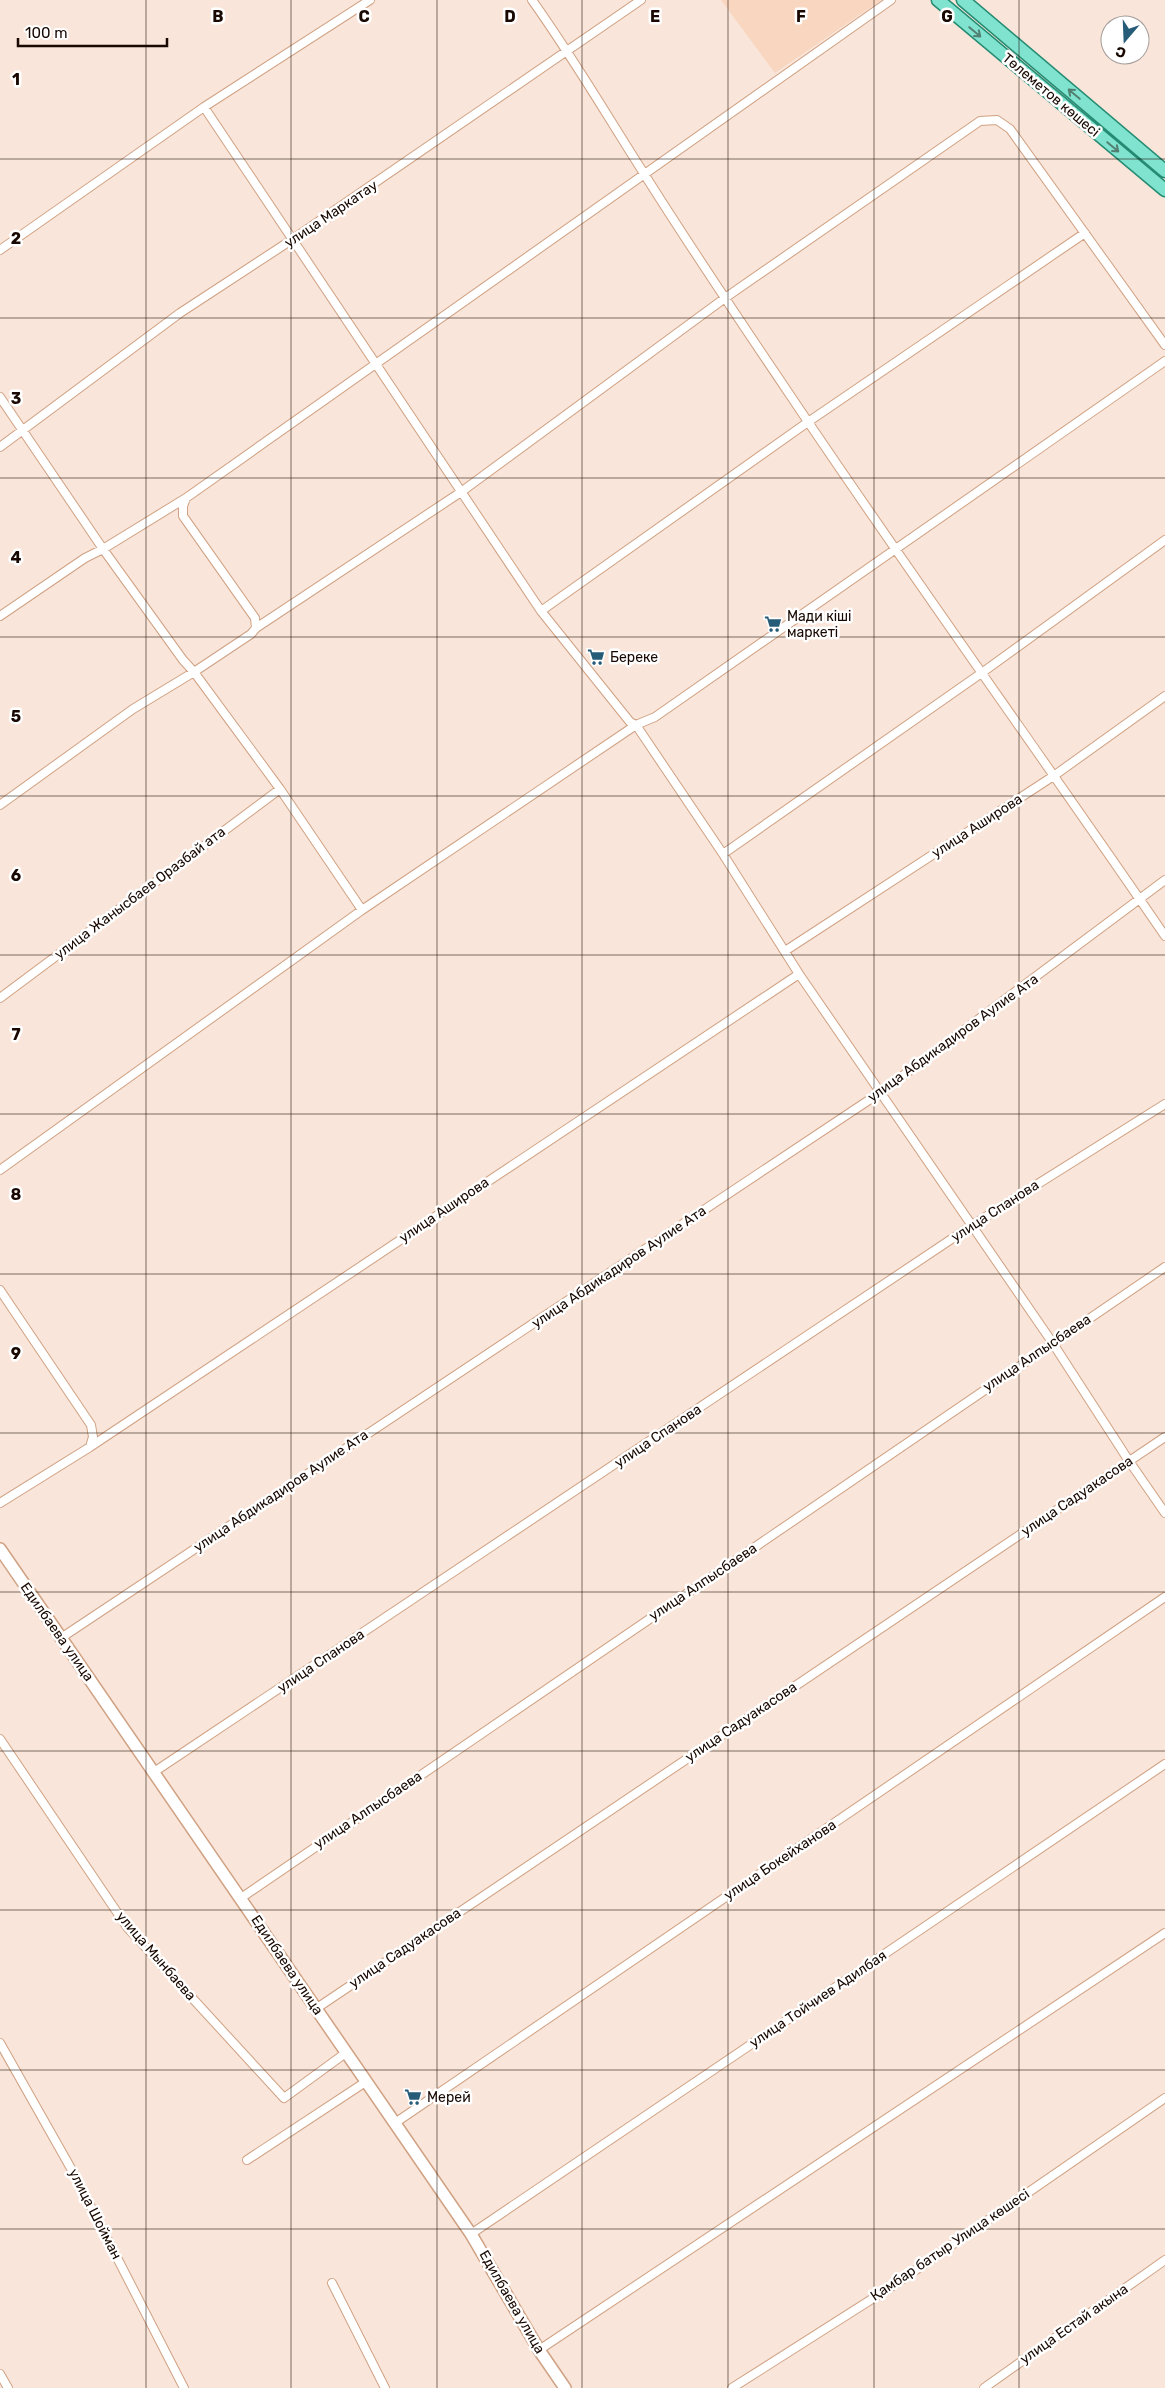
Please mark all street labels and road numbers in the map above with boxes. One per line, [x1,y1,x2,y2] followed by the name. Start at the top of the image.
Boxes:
[999,49,1103,141] street label: Төлеметов көшесі
[281,176,381,251] street label: улица Маркатау
[929,790,1025,862] street label: улица Аширова
[51,823,229,963] street label: улица Жанысбаев Оразбай ата
[864,970,1042,1106] street label: улица Абдикадиров Аулие Ата
[396,1174,492,1246] street label: улица Аширова
[948,1176,1042,1246] street label: улица Спанова
[529,1202,709,1332] street label: улица Абдикадиров Аулие Ата
[980,1311,1094,1395] street label: улица Алпысбаева
[611,1401,705,1471] street label: улица Спанова
[191,1426,371,1556] street label: улица Абдикадиров Аулие Ата
[1018,1452,1136,1540] street label: улица Садуакасова
[646,1540,760,1624] street label: улица Алпысбаева
[17,1579,97,1685] street label: Едилбаева улица
[274,1626,368,1696] street label: улица Спанова
[682,1678,800,1766] street label: улица Садуакасова
[311,1768,425,1852] street label: улица Алпысбаева
[721,1816,839,1904] street label: улица Бокейханова
[346,1904,464,1992] street label: улица Садуакасова
[113,1908,199,2004] street label: улица Мынбаева
[247,1912,327,2018] street label: Едилбаева улица
[746,1947,890,2051] street label: улица Тойчиев Адилбая
[65,2166,125,2262] street label: улица Шойман
[867,2185,1033,2305] street label: Қамбар батыр Улица көшесі
[476,2247,548,2357] street label: Едилбаева улица
[1017,2280,1131,2368] street label: улица Естай акына

